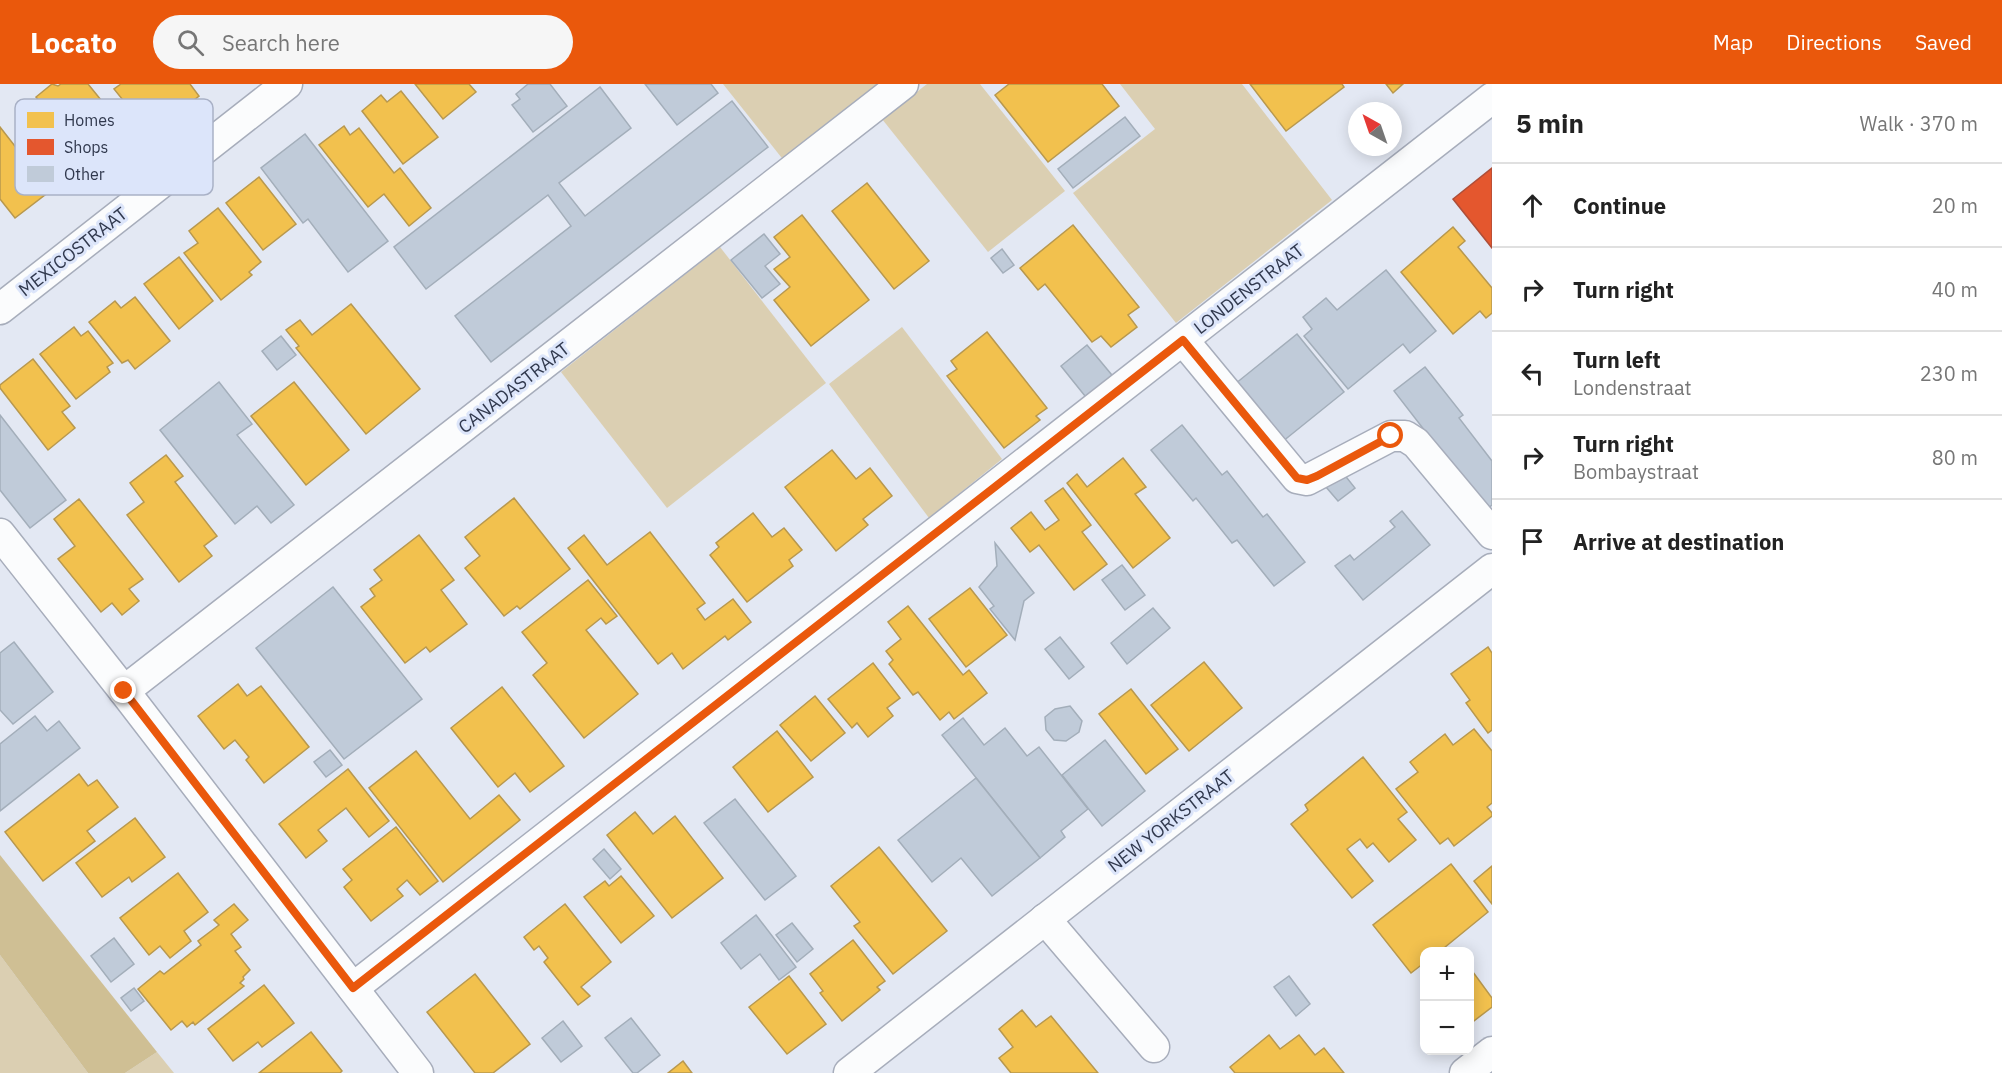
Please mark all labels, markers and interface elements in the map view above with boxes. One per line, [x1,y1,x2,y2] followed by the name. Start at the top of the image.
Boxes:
[153,15,573,69] search box
[30,24,117,61] text: Locato
[174,26,207,59] icon: search
[222,28,340,57] text: Search here
[1713,28,1753,56] text: Map
[1786,28,1882,56] text: Directions
[1915,28,1972,56] text: Saved
[15,99,213,195] legend
[1348,102,1402,156] north arrow
[1516,106,1584,140] text: 5 min
[64,110,115,130] text: Homes
[1860,110,1978,137] text: Walk · 370 m
[64,137,108,157] text: Shops
[64,164,105,184] text: Other
[1516,189,1549,222] icon: ahead
[1573,191,1666,220] text: Continue
[1932,192,1978,219] text: 20 m
[14,202,132,301] street label: MEXICOSTRAAT
[1189,238,1308,339] street label: LONDENSTRAAT
[1516,273,1549,306] icon: right
[1573,275,1674,304] text: Turn right
[1932,276,1978,303] text: 40 m
[453,337,574,438] street label: CANADASTRAAT
[1573,345,1661,374] text: Turn left
[1516,357,1549,390] icon: left
[1920,360,1978,387] text: 230 m
[1573,374,1692,401] text: Londenstraat
[1377,422,1403,448] route start
[1573,429,1674,458] text: Turn right
[1516,441,1549,474] icon: right
[1932,444,1978,471] text: 80 m
[1573,458,1699,485] text: Bombaystraat
[1516,525,1549,558] icon: arrive
[1573,527,1784,556] text: Arrive at destination
[110,677,136,703] route end
[1103,764,1238,877] street label: NEW YORKSTRAAT
[1420,947,1474,1055] map controls
[1420,947,1474,1001] button: +
[1420,1001,1474,1055] button: −

